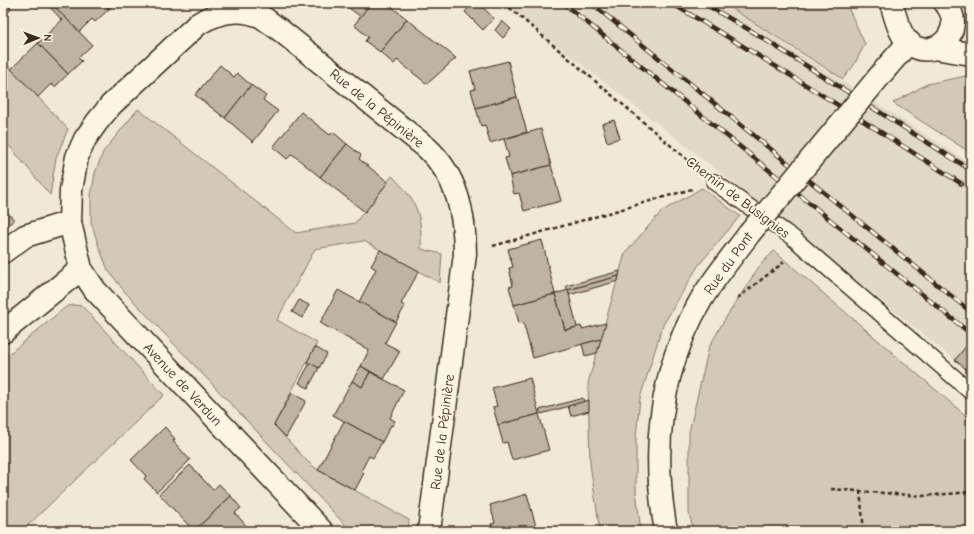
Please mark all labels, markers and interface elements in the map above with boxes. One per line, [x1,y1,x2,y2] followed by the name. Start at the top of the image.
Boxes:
[18,18,58,58] north arrow
[41,34,54,42] text: N
[326,65,427,152] street label: Rue de la Pépinière
[683,153,793,242] street label: Chemin de Busignies
[700,228,757,298] street label: Rue du Pont
[140,339,226,429] street label: Avenue de Verdun
[427,373,458,491] street label: Rue de la Pépinière

